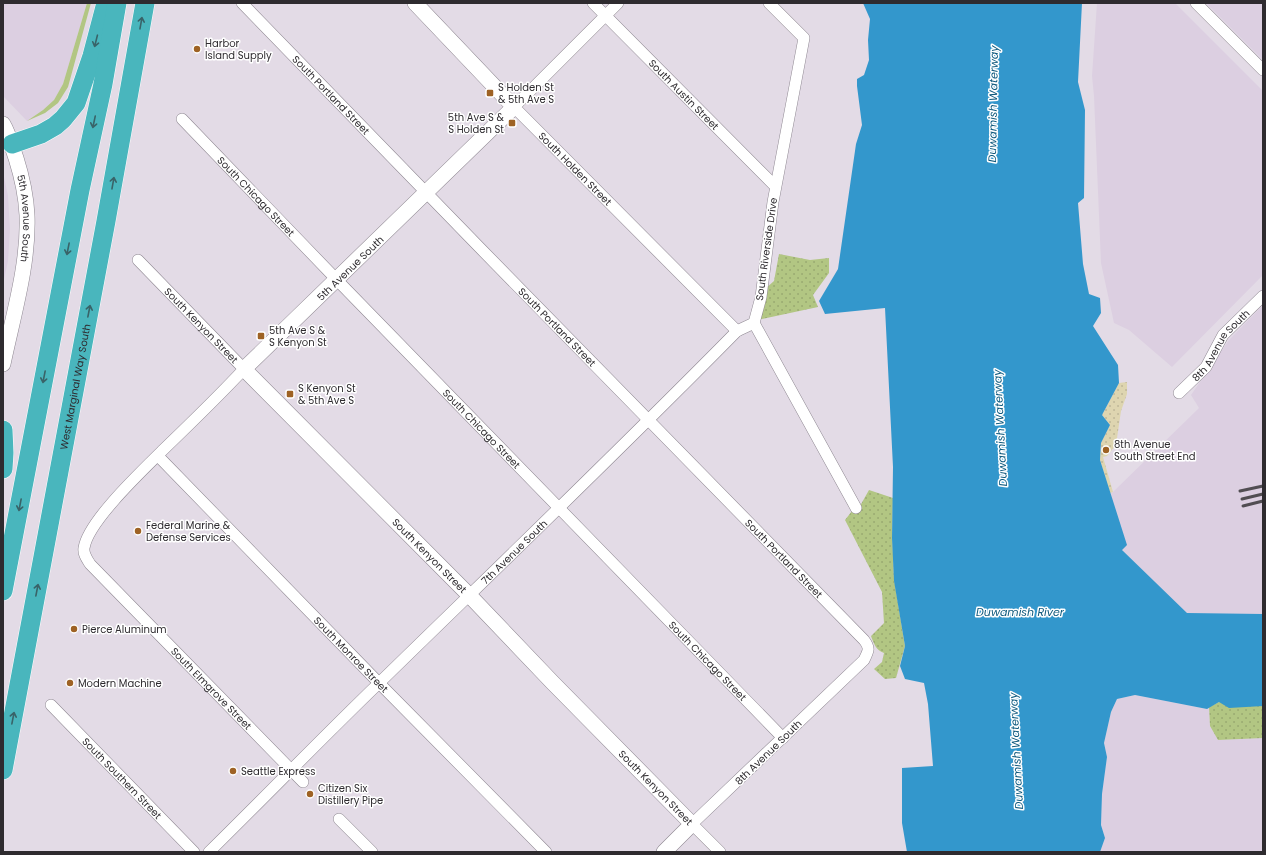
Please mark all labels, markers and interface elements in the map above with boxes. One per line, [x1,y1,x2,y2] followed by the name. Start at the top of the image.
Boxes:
[137,17,145,30] one-way arrow
[92,34,99,47] one-way arrow
[205,36,272,63] place label: Harbor Island Supply
[192,44,202,54] marker: Harbor Island Supply
[984,45,1002,163] water label: Duwamish Waterway
[289,52,373,138] street label: South Portland Street
[645,56,722,134] street label: South Austin Street
[498,80,554,107] place label: S Holden St & 5th Ave S
[485,88,495,98] marker: S Holden St & 5th Ave S
[448,110,505,137] place label: 5th Ave S & S Holden St
[90,115,98,128] one-way arrow
[507,118,517,128] marker: 5th Ave S & S Holden St
[535,129,615,209] street label: South Holden Street
[214,153,298,240] street label: South Chicago Street
[13,173,34,263] street label: 5th Avenue South
[109,177,117,190] one-way arrow
[752,197,781,302] street label: South Riverside Drive
[314,232,387,304] street label: 5th Avenue South
[64,243,72,256] one-way arrow
[161,284,242,367] street label: South Kenyon Street
[515,284,599,370] street label: South Portland Street
[86,305,94,318] one-way arrow
[1189,306,1253,385] street label: 8th Avenue South
[56,323,95,451] street label: West Marginal Way South
[269,323,327,350] place label: 5th Ave S & S Kenyon St
[256,331,266,341] marker: 5th Ave S & S Kenyon St
[989,368,1011,487] water label: Duwamish Waterway
[40,370,48,383] one-way arrow
[298,381,356,408] place label: S Kenyon St & 5th Ave S
[439,386,524,472] street label: South Chicago Street
[285,389,295,399] marker: S Kenyon St & 5th Ave S
[1114,437,1196,464] place label: 8th Avenue South Street End
[1101,445,1111,455] marker: 8th Avenue South Street End
[15,498,23,511] one-way arrow
[389,515,470,597] street label: South Kenyon Street
[478,516,551,588] street label: 7th Avenue South
[741,516,826,602] street label: South Portland Street
[146,518,231,545] place label: Federal Marine & Defense Services
[133,526,143,536] marker: Federal Marine & Defense Services
[33,584,41,597] one-way arrow
[976,604,1065,620] water label: Duwamish River
[310,613,392,697] street label: South Monroe Street
[665,618,750,705] street label: South Chicago Street
[82,622,167,637] place label: Pierce Aluminum
[69,624,79,634] marker: Pierce Aluminum
[167,644,255,734] street label: South Elmgrove Street
[78,676,162,691] place label: Modern Machine
[65,678,75,688] marker: Modern Machine
[1005,691,1027,810] water label: Duwamish Waterway
[9,712,17,725] one-way arrow
[732,716,805,788] street label: 8th Avenue South
[79,734,165,823] street label: South Southern Street
[615,747,696,829] street label: South Kenyon Street
[241,764,316,779] place label: Seattle Express
[228,766,238,776] marker: Seattle Express
[318,781,383,808] place label: Citizen Six Distillery Pipe
[305,789,315,799] marker: Citizen Six Distillery Pipe

